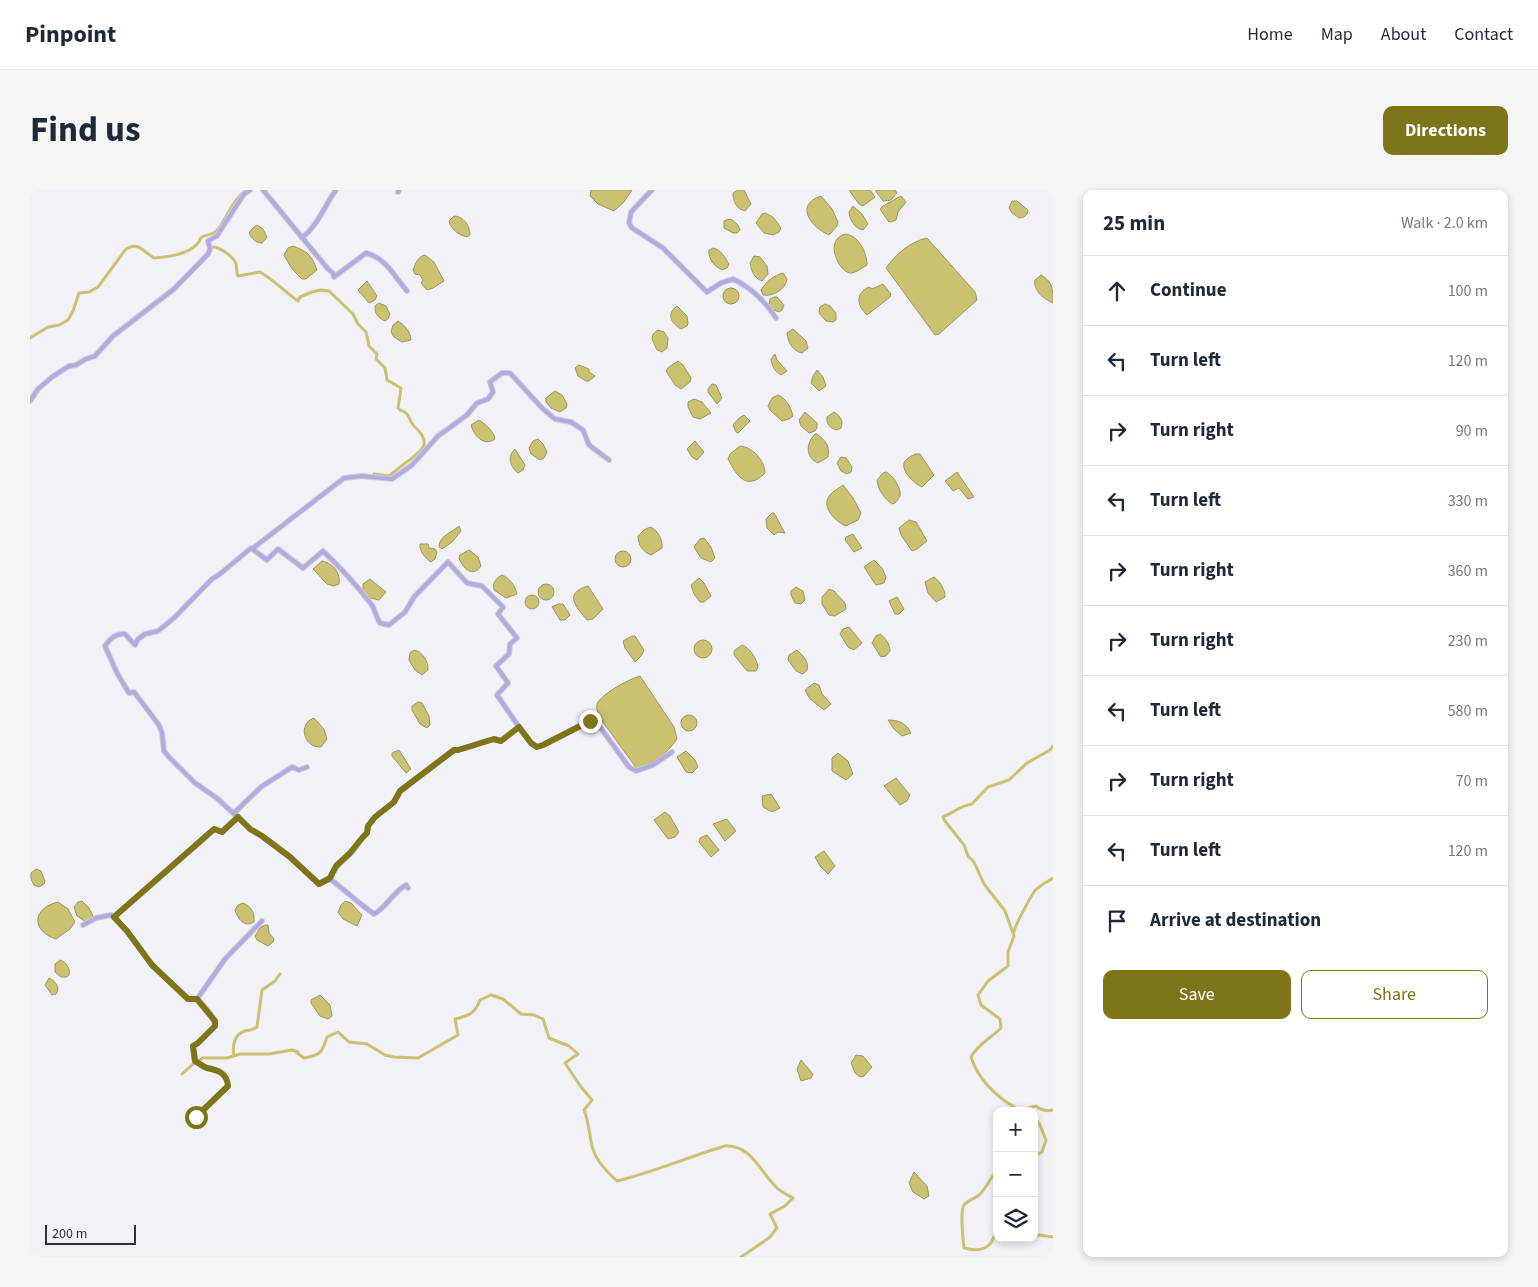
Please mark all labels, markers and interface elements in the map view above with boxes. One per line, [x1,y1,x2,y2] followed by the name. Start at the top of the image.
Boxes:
[25,17,116,52] text: Pinpoint
[1247,22,1293,47] text: Home
[1321,22,1353,47] text: Map
[1381,22,1426,47] text: About
[1454,22,1513,47] text: Contact
[30,105,140,155] text: Find us
[1383,106,1508,155] button: Directions
[1103,208,1165,238] text: 25 min
[1401,212,1488,234] text: Walk · 2.0 km
[1103,277,1131,305] icon: ahead
[1150,277,1227,304] text: Continue
[1448,280,1488,302] text: 100 m
[1103,347,1131,375] icon: left
[1150,347,1221,374] text: Turn left
[1448,350,1488,372] text: 120 m
[1103,417,1131,445] icon: right
[1150,417,1234,444] text: Turn right
[1456,420,1488,442] text: 90 m
[1103,487,1131,515] icon: left
[1150,487,1221,514] text: Turn left
[1448,490,1488,512] text: 330 m
[1103,557,1131,585] icon: right
[1150,557,1234,584] text: Turn right
[1448,560,1488,582] text: 360 m
[1103,627,1131,655] icon: right
[1150,627,1234,654] text: Turn right
[1448,630,1488,652] text: 230 m
[1103,697,1131,725] icon: left
[1150,697,1221,724] text: Turn left
[1448,700,1488,722] text: 580 m
[579,710,602,733] route end
[1103,767,1131,795] icon: right
[1150,767,1234,794] text: Turn right
[1456,770,1488,792] text: 70 m
[1103,837,1131,865] icon: left
[1150,837,1221,864] text: Turn left
[1448,840,1488,862] text: 120 m
[1103,907,1131,935] icon: arrive
[1150,907,1321,934] text: Arrive at destination
[1103,970,1291,1019] button: Save
[1301,970,1488,1019] button: Share
[185,1106,208,1129] route start
[993,1107,1038,1242] map controls
[993,1107,1038,1152] button: +
[993,1152,1038,1197] button: −
[993,1197,1038,1242] button: layers
[45,1222,136,1245] scale bar
[52,1224,87,1244] text: 200 m

